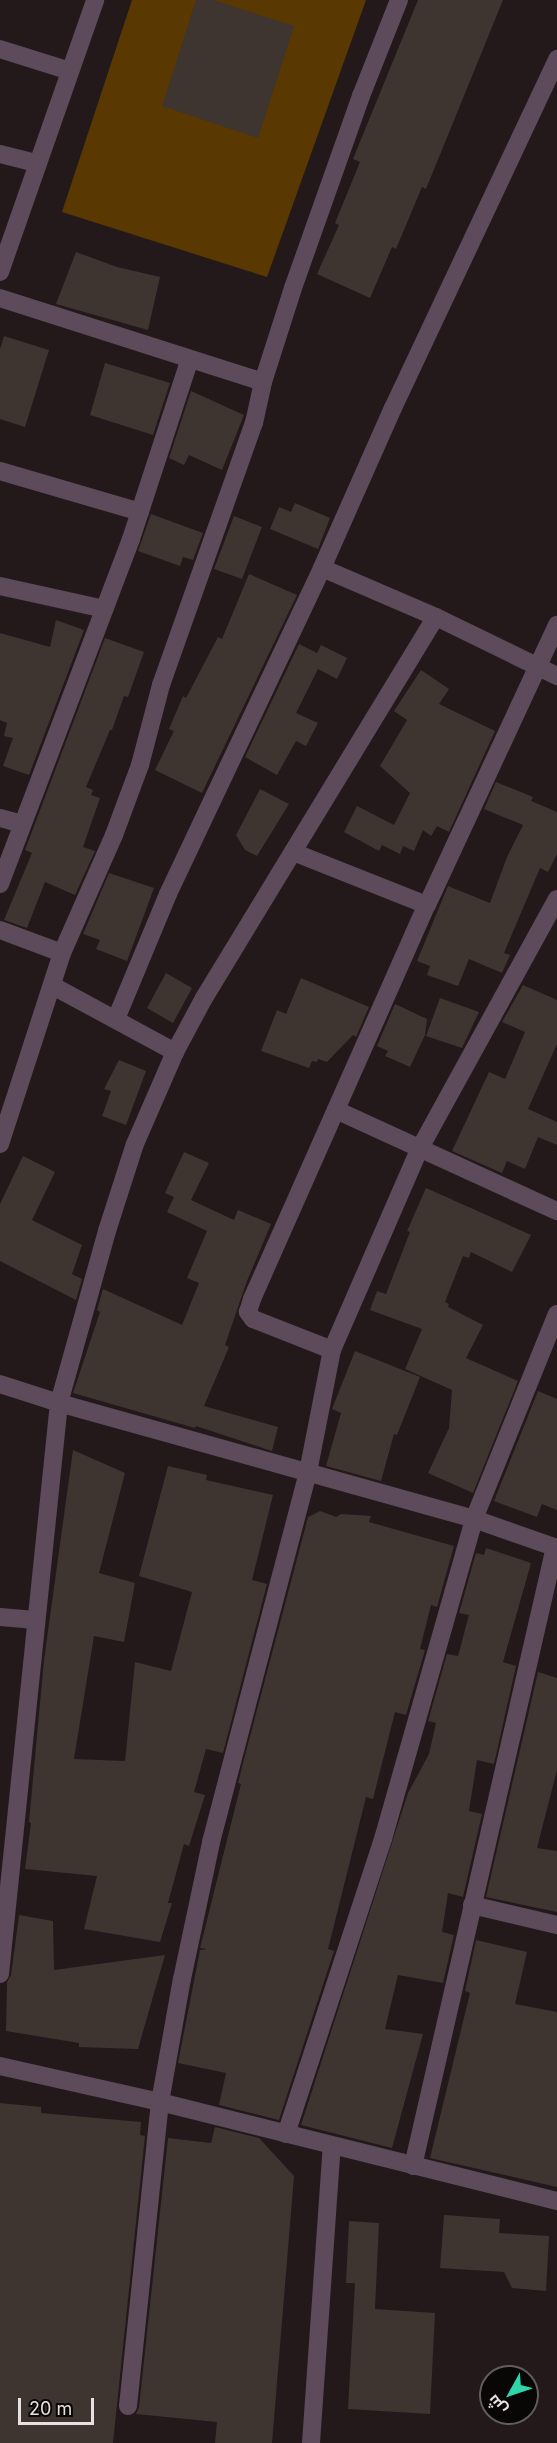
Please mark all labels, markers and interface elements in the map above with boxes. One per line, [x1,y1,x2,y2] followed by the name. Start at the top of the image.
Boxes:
[479,2365,539,2425] north arrow
[21,2386,98,2424] scale bar
[482,2391,511,2420] text: ش
[29,2398,72,2419] text: 20 m

